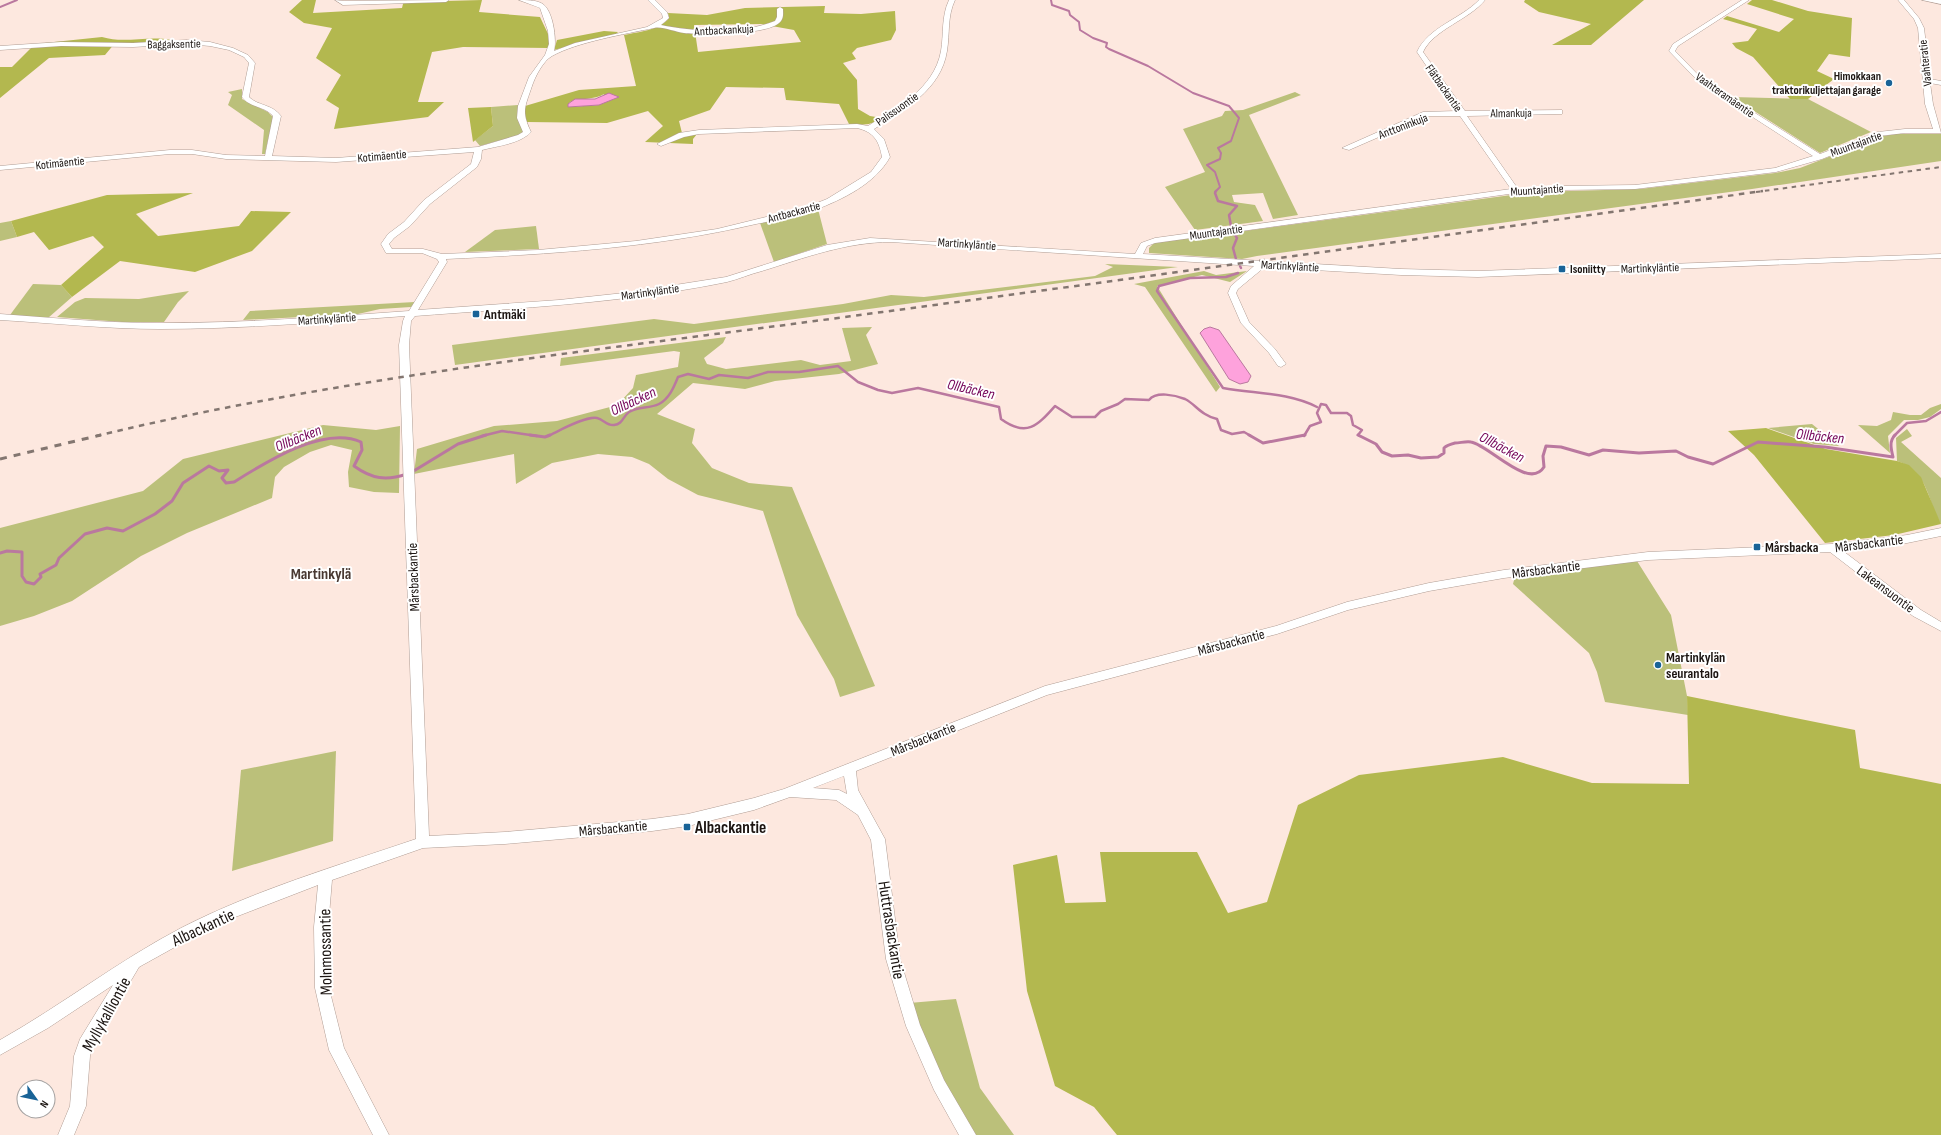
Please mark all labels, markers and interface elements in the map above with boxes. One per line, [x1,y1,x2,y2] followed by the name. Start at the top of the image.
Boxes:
[693,21,754,40] street label: Antbackankuja
[147,37,201,52] street label: Baggaksentie
[1916,39,1935,87] street label: Vaahteratie
[1422,62,1465,115] street label: Flätbackantie
[1772,69,1881,98] place label: Himokkaan traktorikuljettajan garage
[1692,70,1757,121] street label: Vaahteramäentie
[1884,78,1894,88] marker: Himokkaan traktorikuljettajan garage
[873,89,922,130] street label: Palissuontie
[1489,106,1532,121] street label: Almankuja
[1375,110,1430,143] street label: Anttoninkuja
[1829,128,1884,161] street label: Muuntajantie
[357,147,407,166] street label: Kotimäentie
[35,153,85,174] street label: Kotimäentie
[1510,181,1564,200] street label: Muuntajantie
[765,198,822,227] street label: Antbackantie
[1189,221,1244,244] street label: Muuntajantie
[937,235,997,254] street label: Martinkyläntie
[1260,257,1320,276] street label: Martinkyläntie
[1621,260,1680,277] street label: Martinkyläntie
[1570,262,1606,277] place label: Isoniitty
[1557,264,1567,274] marker: Isoniitty
[620,281,680,304] street label: Martinkyläntie
[483,306,526,323] place label: Antmäki
[471,309,481,319] marker: Antmäki
[297,310,357,329] street label: Martinkyläntie
[945,375,997,404] water label: Ollbäcken
[607,383,659,420] water label: Ollbäcken
[272,421,324,456] water label: Ollbäcken
[1795,425,1845,448] water label: Ollbäcken
[1476,428,1528,467] water label: Ollbäcken
[1834,531,1904,556] street label: Mårsbackantie
[1765,539,1819,556] place label: Mårsbacka
[404,542,423,612] street label: Mårsbackantie
[1752,542,1762,552] marker: Mårsbacka
[1511,557,1581,582] street label: Mårsbackantie
[1853,562,1918,617] street label: Lakeansuontie
[291,565,351,584] district label: Martinkylä
[1196,625,1266,660] street label: Mårsbackantie
[1666,649,1725,682] place label: Martinkylän seurantalo
[1653,660,1663,670] marker: Martinkylän seurantalo
[888,719,958,760] street label: Mårsbackantie
[578,817,648,840] street label: Mårsbackantie
[694,818,766,838] place label: Albackantie
[682,822,692,832] marker: Albackantie
[873,880,909,981] street label: Huttrasbackantie
[168,905,238,951] street label: Albackantie
[315,908,337,995] street label: Molnmossantie
[78,974,136,1055] street label: Myllykalliontie
[16,1079,56,1119] north arrow
[37,1098,51,1110] text: N

